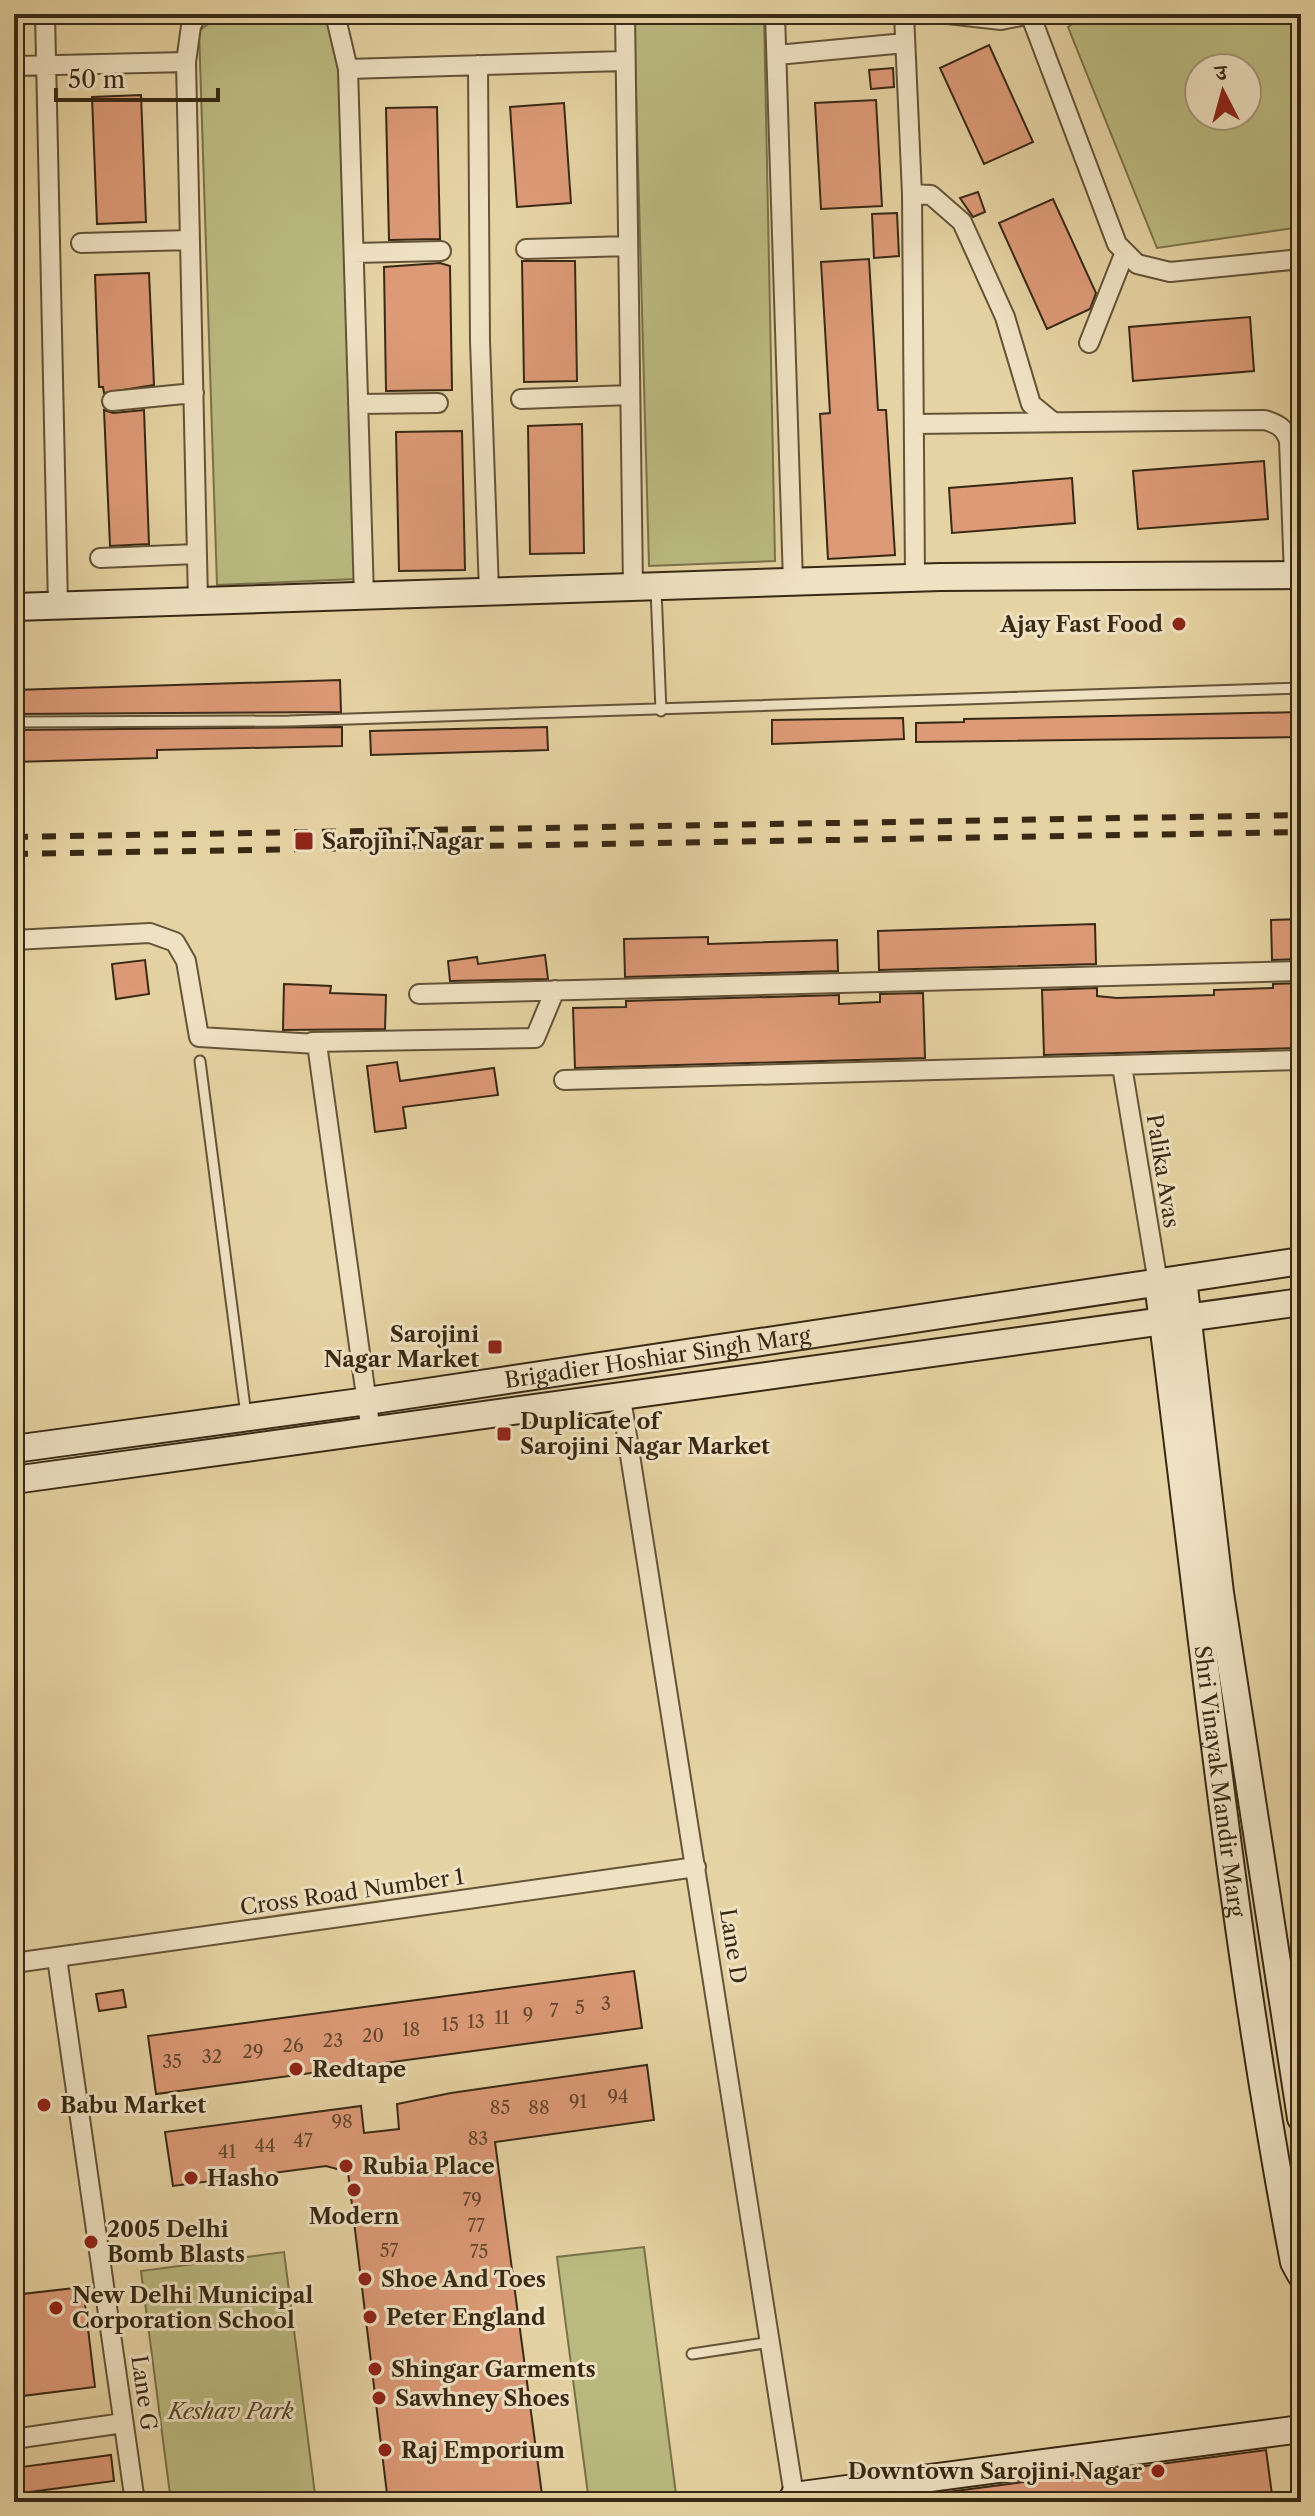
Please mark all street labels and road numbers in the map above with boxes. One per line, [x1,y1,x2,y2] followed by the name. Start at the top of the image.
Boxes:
[1141,1112,1185,1230] street label: Palika Avas
[503,1321,813,1394] street label: Brigadier Hoshiar Singh Marg
[1189,1644,1251,1919] street label: Shri Vinayak Mandir Marg
[238,1863,466,1921] street label: Cross Road Number 1
[714,1906,752,1986] street label: Lane D
[125,2354,163,2433] street label: Lane G

